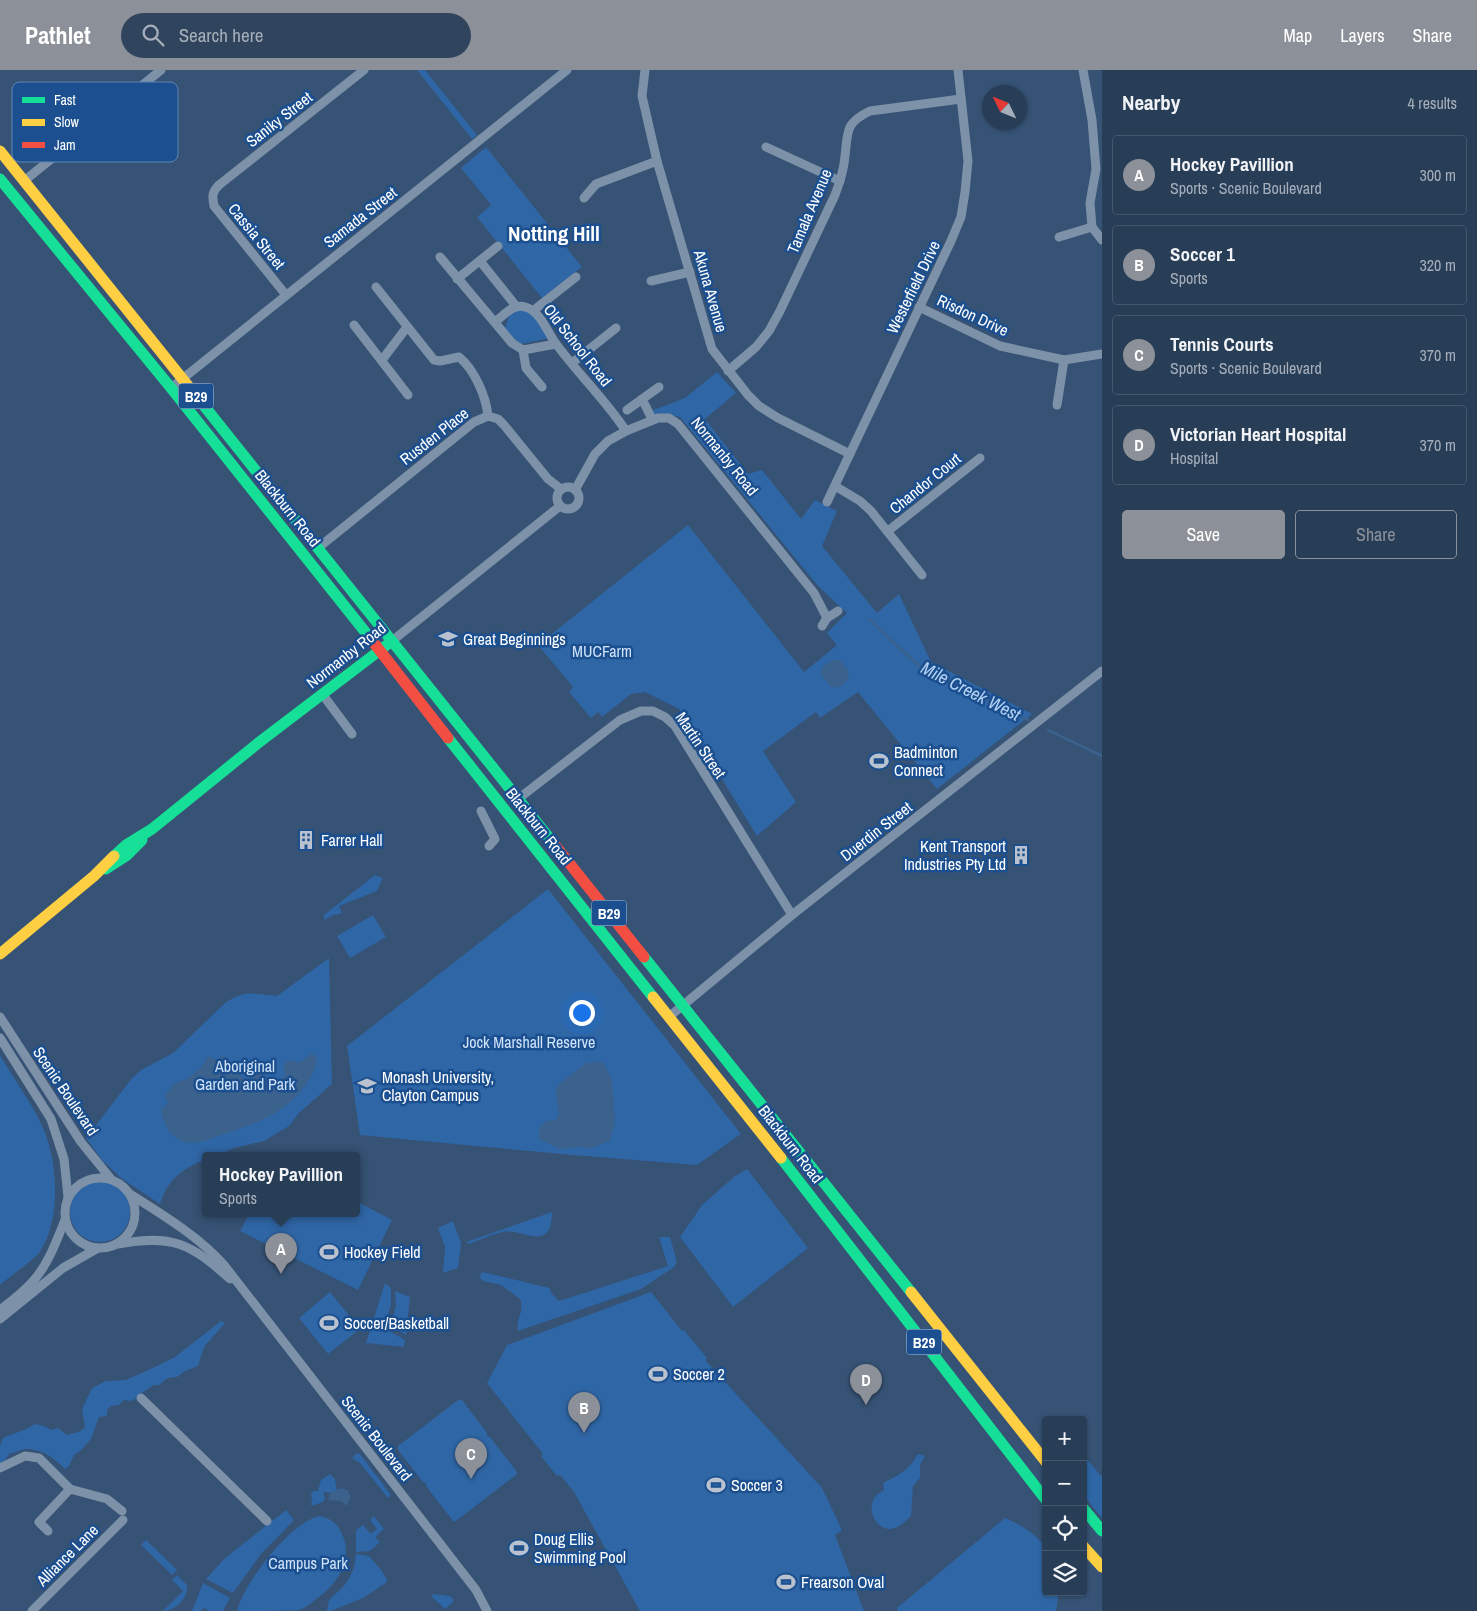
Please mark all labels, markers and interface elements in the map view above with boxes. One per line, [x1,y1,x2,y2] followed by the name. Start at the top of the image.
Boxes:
[121,13,471,58] search box
[25,19,91,51] text: Pathlet
[139,21,167,49] icon: search
[179,22,264,48] text: Search here
[1284,23,1312,48] text: Map
[1340,23,1385,48] text: Layers
[1413,23,1452,48] text: Share
[12,82,178,162] legend
[982,85,1027,130] north arrow
[241,86,317,152] street label: Saniky Street
[1122,88,1180,117] text: Nearby
[54,91,76,109] text: Fast
[1407,92,1457,114] text: 4 results
[54,113,80,131] text: Slow
[54,136,76,154] text: Jam
[1170,151,1294,177] text: Hockey Pavillion
[1134,164,1144,186] text: A
[1420,164,1456,186] text: 300 m
[781,165,837,257] street label: Tamala Avenue
[1170,177,1322,199] text: Sports · Scenic Boulevard
[319,181,402,253] street label: Samada Street
[223,198,291,274] street label: Cassia Street
[508,219,600,248] district label: Notting Hill
[881,237,945,337] street label: Westerfield Drive
[1170,241,1235,267] text: Soccer 1
[689,246,733,335] street label: Akuna Avenue
[1134,254,1144,276] text: B
[1420,254,1456,276] text: 320 m
[1170,267,1208,289] text: Sports
[934,289,1012,341] street label: Risdon Drive
[539,299,617,391] street label: Old School Road
[1170,331,1274,357] text: Tennis Courts
[1134,344,1144,366] text: C
[1420,344,1456,366] text: 370 m
[1170,357,1322,379] text: Sports · Scenic Boulevard
[178,384,214,408] road number: B29
[395,402,473,470] street label: Rusden Place
[686,412,764,500] street label: Normanby Road
[1170,421,1346,447] text: Victorian Heart Hospital
[1134,434,1144,456] text: D
[1420,434,1456,456] text: 370 m
[885,447,966,519] street label: Chandor Court
[1170,447,1218,469] text: Hospital
[250,465,326,551] street label: Blackburn Road
[1122,510,1285,559] button: Save
[1295,510,1457,559] button: Share
[302,617,390,693] street label: Normanby Road
[437,628,459,650] school or university icon: Great Beginnings
[463,628,566,650] place label: Great Beginnings
[572,640,632,662] park label: MUCFarm
[917,655,1026,727] water label: Mile Creek West
[671,707,732,783] street label: Martin Street
[894,741,957,781] place label: Badminton Connect
[868,750,890,772] sports icon: Badminton Connect
[501,783,577,869] street label: Blackburn Road
[836,796,917,866] street label: Duerdin Street
[295,829,317,851] building icon: Farrer Hall
[321,829,382,851] place label: Farrer Hall
[904,835,1006,875] place label: Kent Transport Industries Pty Ltd
[1010,844,1032,866] building icon: Kent Transport Industries Pty Ltd
[592,900,626,926] road number: B29
[569,1000,595,1026] your location
[463,1031,595,1053] park label: Jock Marshall Reserve
[28,1042,104,1140] street label: Scenic Boulevard
[195,1055,295,1095] park label: Aboriginal Garden and Park
[382,1066,494,1106] place label: Monash University, Clayton Campus
[356,1075,378,1097] school or university icon: Monash University, Clayton Campus
[754,1100,828,1188] street label: Blackburn Road
[202,1152,360,1217] popup
[219,1161,343,1187] text: Hockey Pavillion
[219,1187,257,1209] text: Sports
[265,1233,297,1274] pin: A
[318,1241,340,1263] sports icon: Hockey Field
[344,1241,421,1263] place label: Hockey Field
[318,1312,340,1334] sports icon: Soccer/Basketball
[344,1312,449,1334] place label: Soccer/Basketball
[906,1330,942,1354] road number: B29
[647,1363,669,1385] sports icon: Soccer 2
[673,1363,725,1385] place label: Soccer 2
[850,1364,882,1405] pin: D
[337,1391,417,1485] street label: Scenic Boulevard
[568,1392,600,1433] pin: B
[1042,1416,1087,1596] map controls
[1042,1416,1087,1461] button: +
[455,1438,487,1479] pin: C
[1042,1461,1087,1506] button: −
[705,1474,727,1496] sports icon: Soccer 3
[731,1474,783,1496] place label: Soccer 3
[1042,1506,1087,1551] button: locate
[30,1519,103,1592] street label: Alliance Lane
[534,1528,626,1568] place label: Doug Ellis Swimming Pool
[508,1537,530,1559] sports icon: Doug Ellis Swimming Pool
[1042,1551,1087,1596] button: layers
[268,1552,348,1574] park label: Campus Park
[775,1571,797,1593] sports icon: Frearson Oval
[801,1571,884,1593] place label: Frearson Oval

